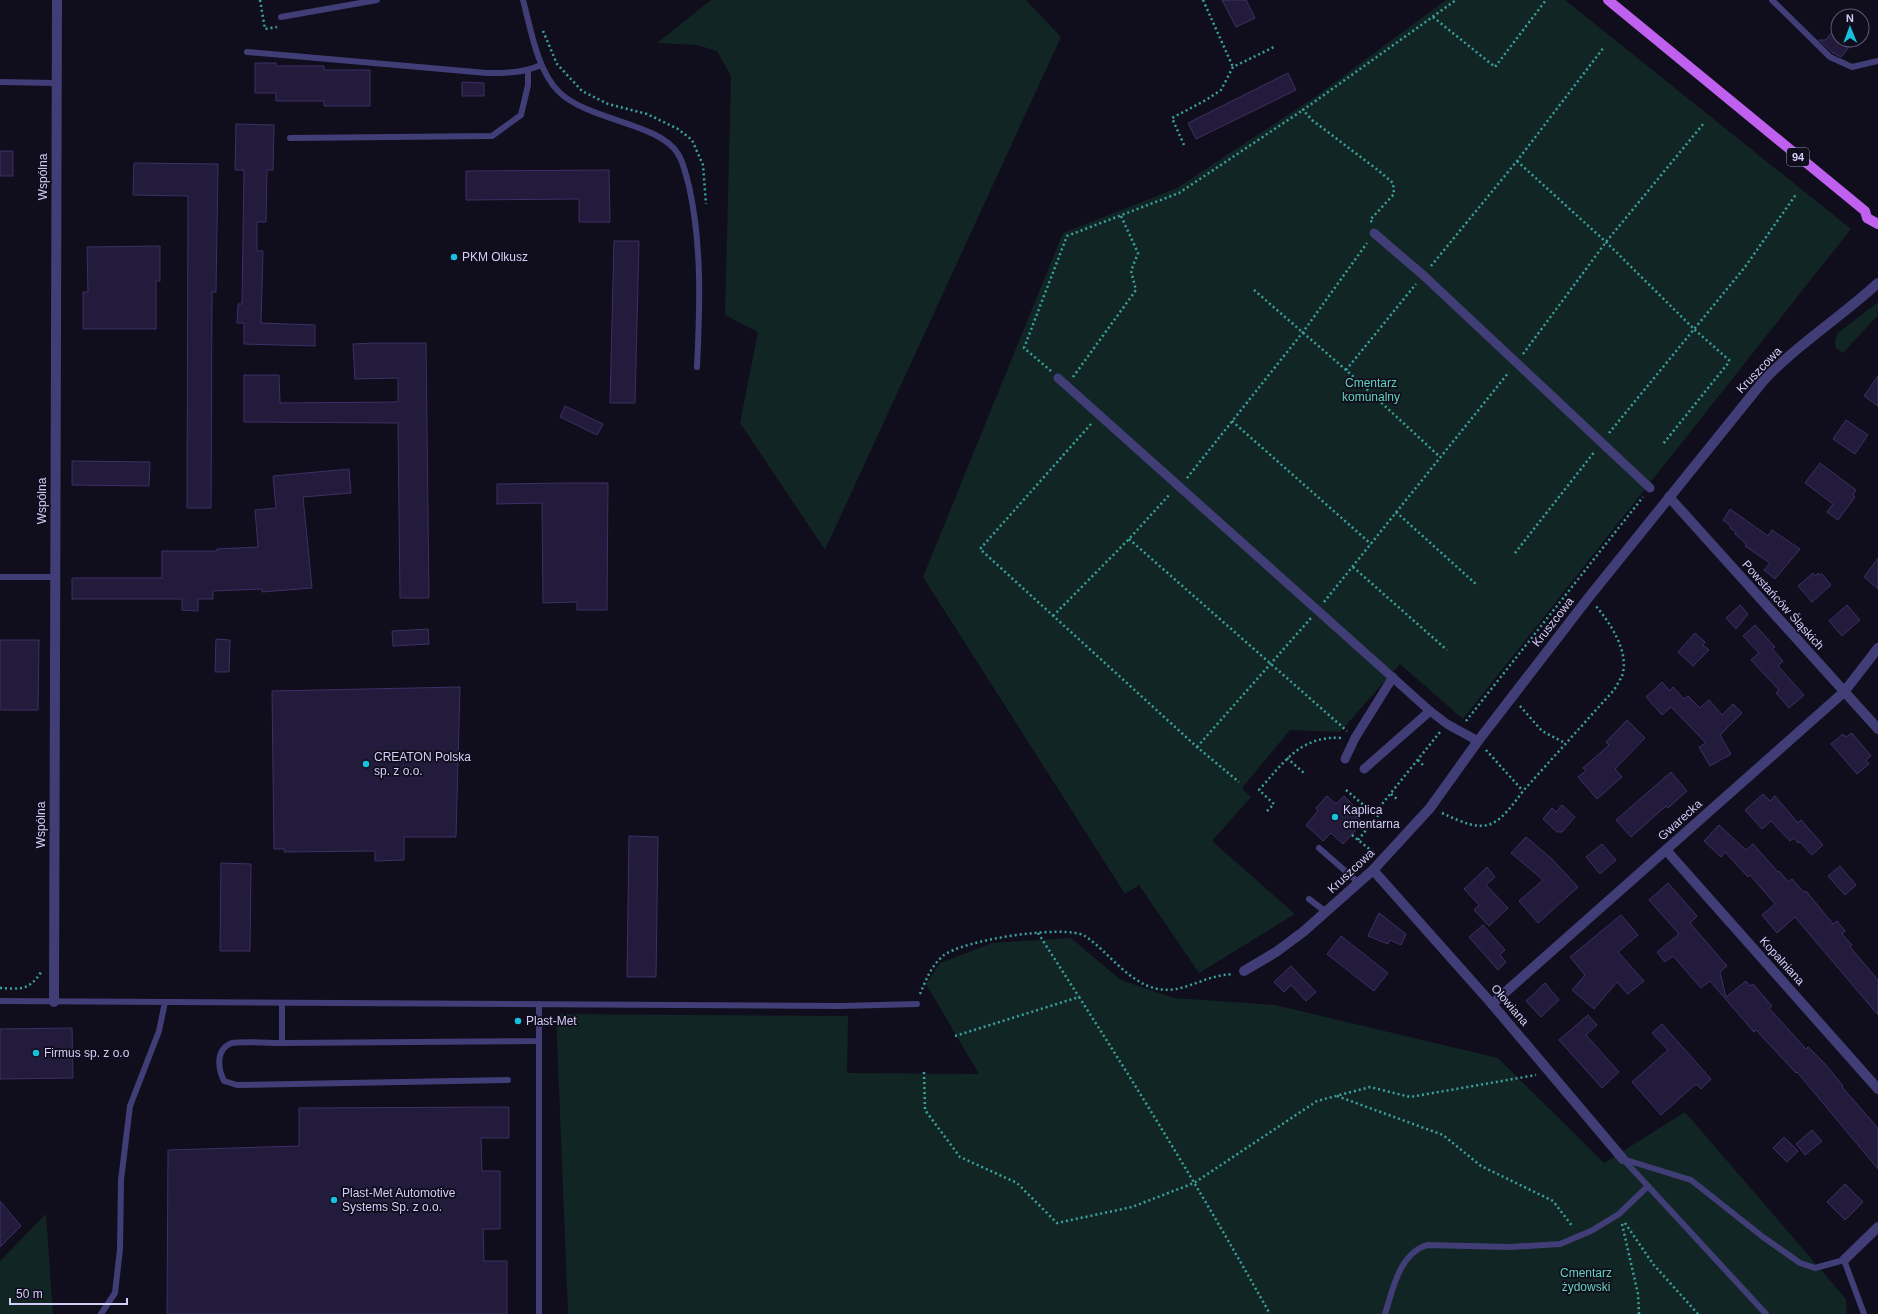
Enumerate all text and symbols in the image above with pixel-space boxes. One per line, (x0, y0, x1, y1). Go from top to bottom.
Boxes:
north arrow (1830, 8, 1870, 48)
text: N (1846, 12, 1854, 24)
road number: 94 (1787, 148, 1809, 166)
street label: Wspólna (36, 153, 50, 200)
place label: PKM Olkusz (462, 250, 528, 264)
marker: PKM Olkusz (449, 252, 459, 262)
street label: Kruszcowa (1734, 344, 1785, 396)
park label: Cmentarz komunalny (1342, 376, 1400, 404)
street label: Wspólna (35, 477, 49, 524)
street label: Powstańców Śląskich (1739, 557, 1828, 653)
street label: Kruszcowa (1529, 594, 1577, 649)
place label: CREATON Polska sp. z o.o. (374, 750, 471, 778)
marker: CREATON Polska sp. z o.o. (361, 759, 371, 769)
street label: Gwarecka (1655, 797, 1705, 843)
street label: Wspólna (34, 801, 48, 848)
place label: Kaplica cmentarna (1343, 803, 1400, 831)
marker: Kaplica cmentarna (1330, 812, 1340, 822)
street label: Kruszcowa (1325, 846, 1377, 896)
street label: Kopalniana (1757, 934, 1808, 988)
street label: Ołowiana (1488, 982, 1532, 1029)
place label: Plast-Met (526, 1014, 577, 1028)
marker: Plast-Met (513, 1016, 523, 1026)
place label: Firmus sp. z o.o (44, 1046, 130, 1060)
marker: Firmus sp. z o.o (31, 1048, 41, 1058)
place label: Plast-Met Automotive Systems Sp. z o.o. (342, 1186, 456, 1214)
marker: Plast-Met Automotive Systems Sp. z o.o. (329, 1195, 339, 1205)
park label: Cmentarz żydowski (1560, 1266, 1612, 1294)
scale bar (10, 1280, 127, 1306)
text: 50 m (16, 1287, 43, 1301)

